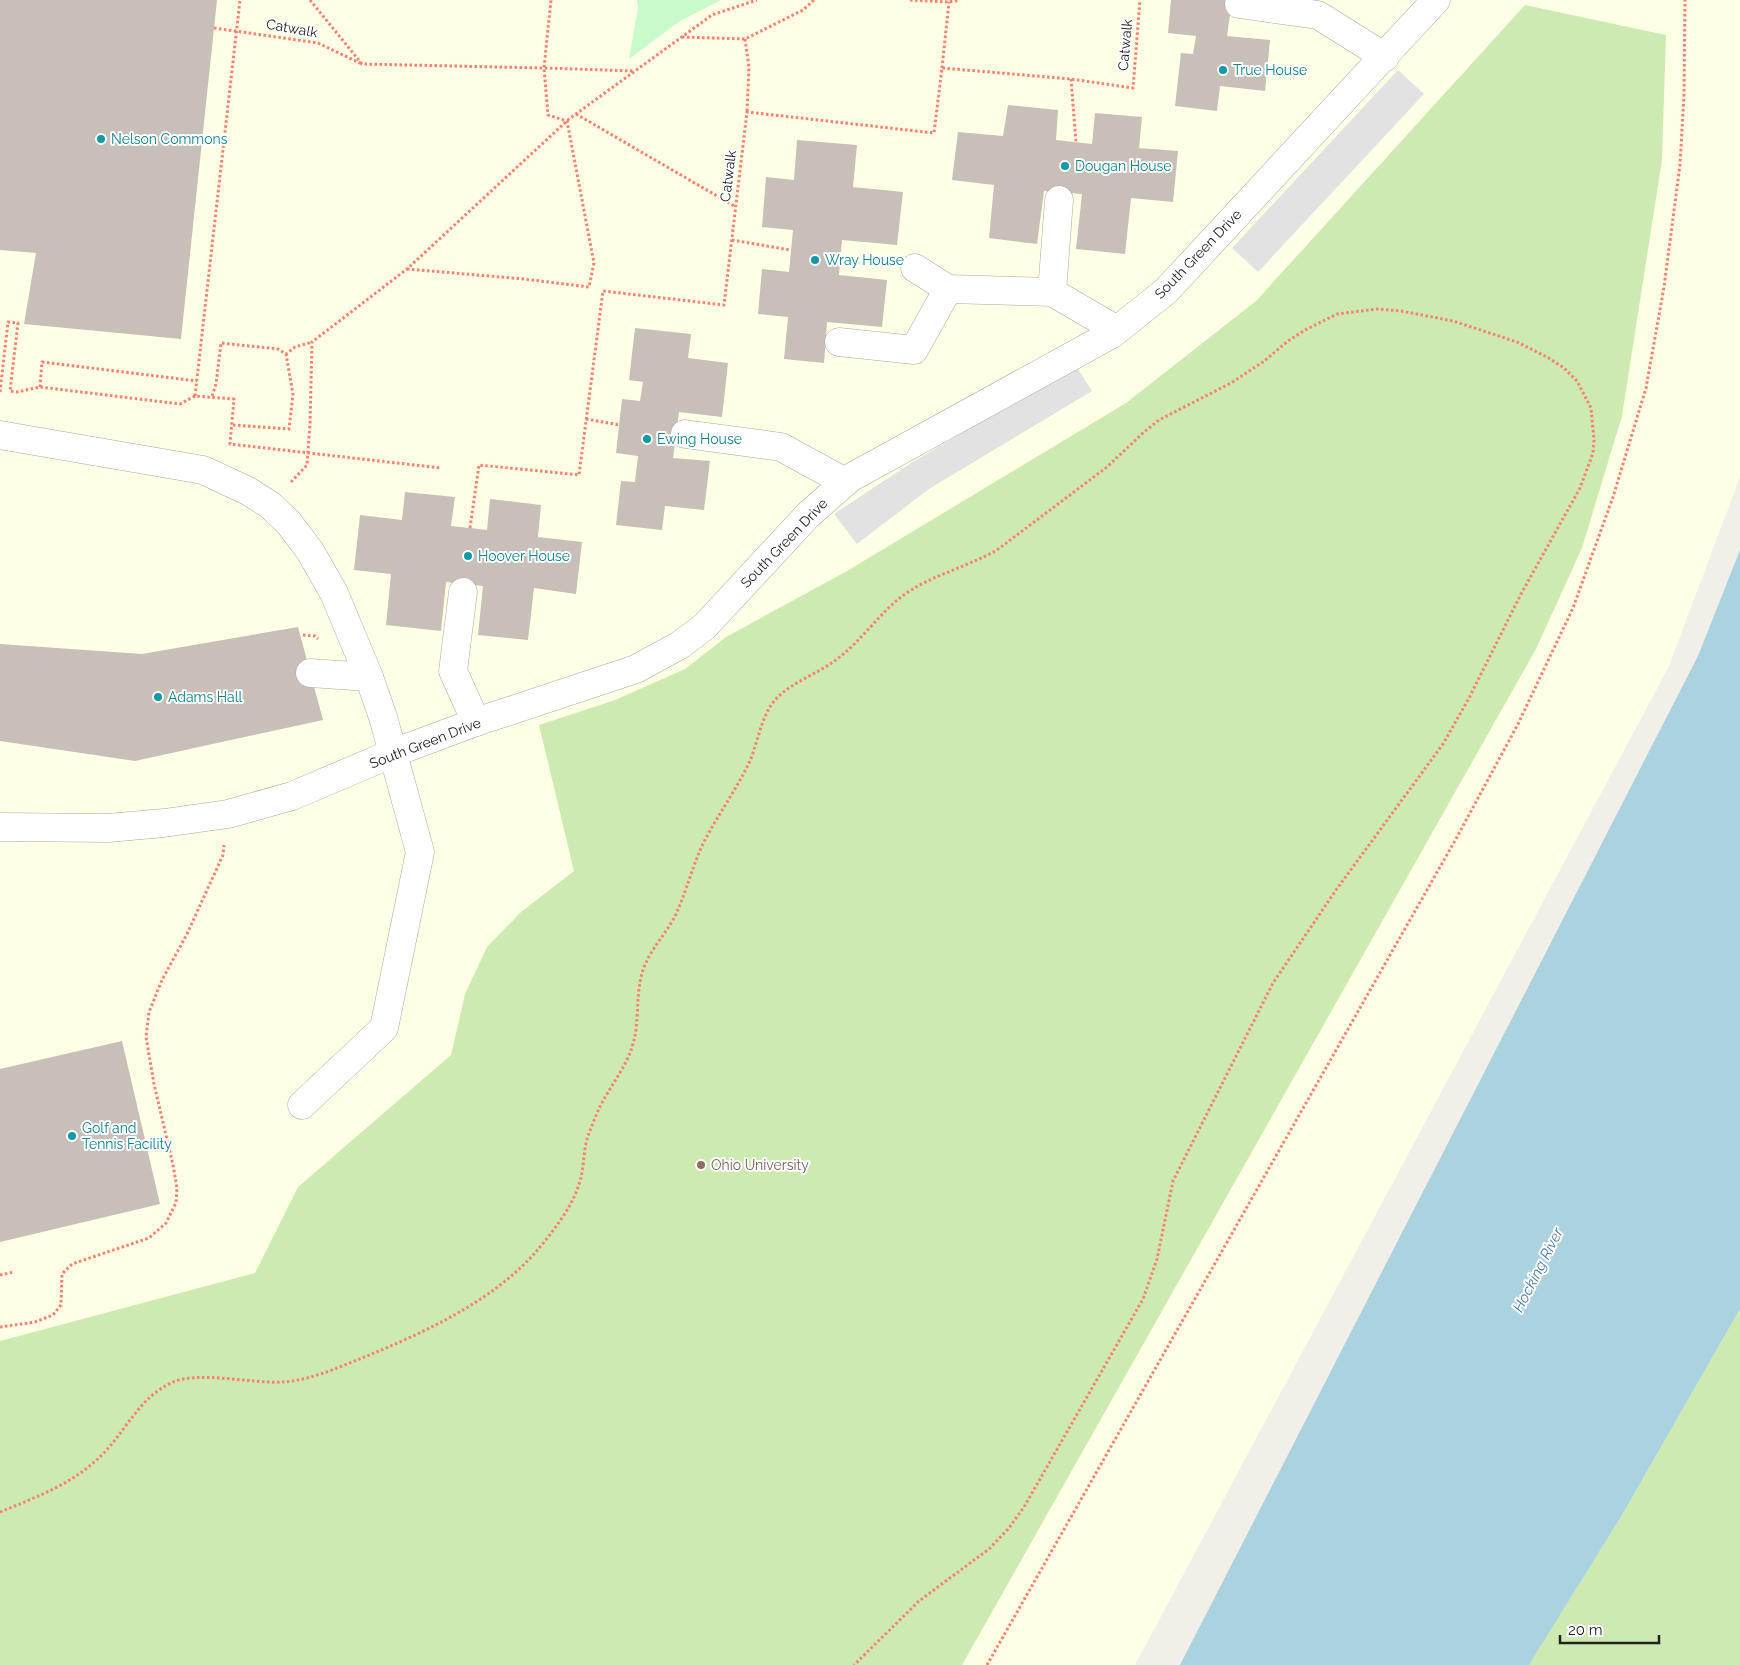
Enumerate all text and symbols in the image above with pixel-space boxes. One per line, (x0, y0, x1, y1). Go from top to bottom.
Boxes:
street label: Catwalk (265, 16, 320, 40)
street label: Catwalk (1115, 18, 1135, 72)
place label: True House (1233, 62, 1307, 78)
marker: True House (1217, 64, 1229, 76)
place label: Nelson Commons (111, 131, 228, 147)
marker: Nelson Commons (95, 133, 107, 145)
street label: Catwalk (717, 149, 739, 203)
place label: Dougan House (1075, 158, 1172, 174)
marker: Dougan House (1059, 160, 1071, 172)
street label: South Green Drive (1151, 206, 1245, 302)
place label: Wray House (825, 252, 904, 268)
marker: Wray House (809, 254, 821, 266)
place label: Ewing House (657, 431, 742, 447)
marker: Ewing House (641, 433, 653, 445)
street label: South Green Drive (737, 495, 831, 591)
place label: Hoover House (478, 548, 570, 564)
marker: Hoover House (462, 550, 474, 562)
place label: Adams Hall (168, 689, 242, 705)
marker: Adams Hall (152, 691, 164, 703)
street label: South Green Drive (367, 714, 483, 772)
place label: Golf and Tennis Facility (82, 1120, 172, 1152)
marker: Golf and Tennis Facility (66, 1130, 78, 1142)
place label: Ohio University (711, 1157, 809, 1173)
marker: Ohio University (695, 1159, 707, 1171)
water label: Hocking River (1509, 1224, 1567, 1315)
scale bar (1560, 1612, 1659, 1644)
text: 20 m (1568, 1621, 1603, 1639)

